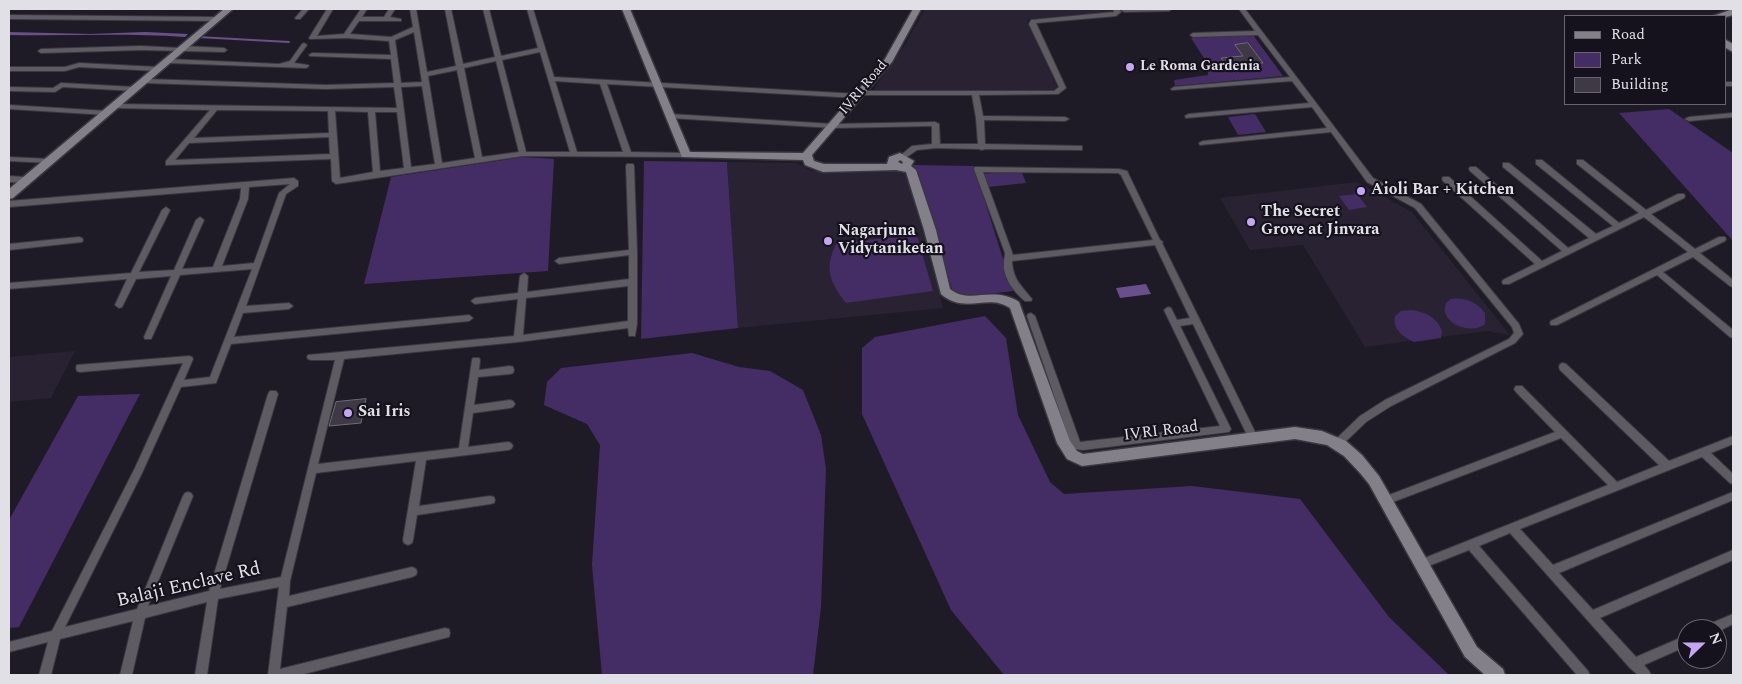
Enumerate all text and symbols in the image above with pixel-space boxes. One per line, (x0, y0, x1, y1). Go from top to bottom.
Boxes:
legend (1564, 15, 1727, 105)
text: Road (1611, 23, 1645, 46)
text: Park (1611, 48, 1642, 71)
street label: IVRI Road (836, 57, 892, 119)
place label: Le Roma Gardenia (1140, 59, 1260, 75)
marker: Le Roma Gardenia (1124, 61, 1136, 73)
text: Building (1611, 73, 1668, 96)
place label: Aioli Bar + Kitchen (1371, 181, 1515, 201)
marker: Aioli Bar + Kitchen (1355, 185, 1367, 197)
place label: The Secret Grove at Jinvara (1261, 203, 1380, 241)
marker: The Secret Grove at Jinvara (1245, 216, 1257, 228)
place label: Nagarjuna Vidytaniketan (838, 222, 944, 260)
marker: Nagarjuna Vidytaniketan (822, 235, 834, 247)
place label: Sai Iris (358, 403, 411, 423)
marker: Sai Iris (342, 407, 354, 419)
street label: IVRI Road (1123, 418, 1199, 446)
street label: Balaji Enclave Rd (115, 558, 263, 614)
north arrow (1677, 619, 1727, 669)
text: N (1704, 629, 1727, 648)

